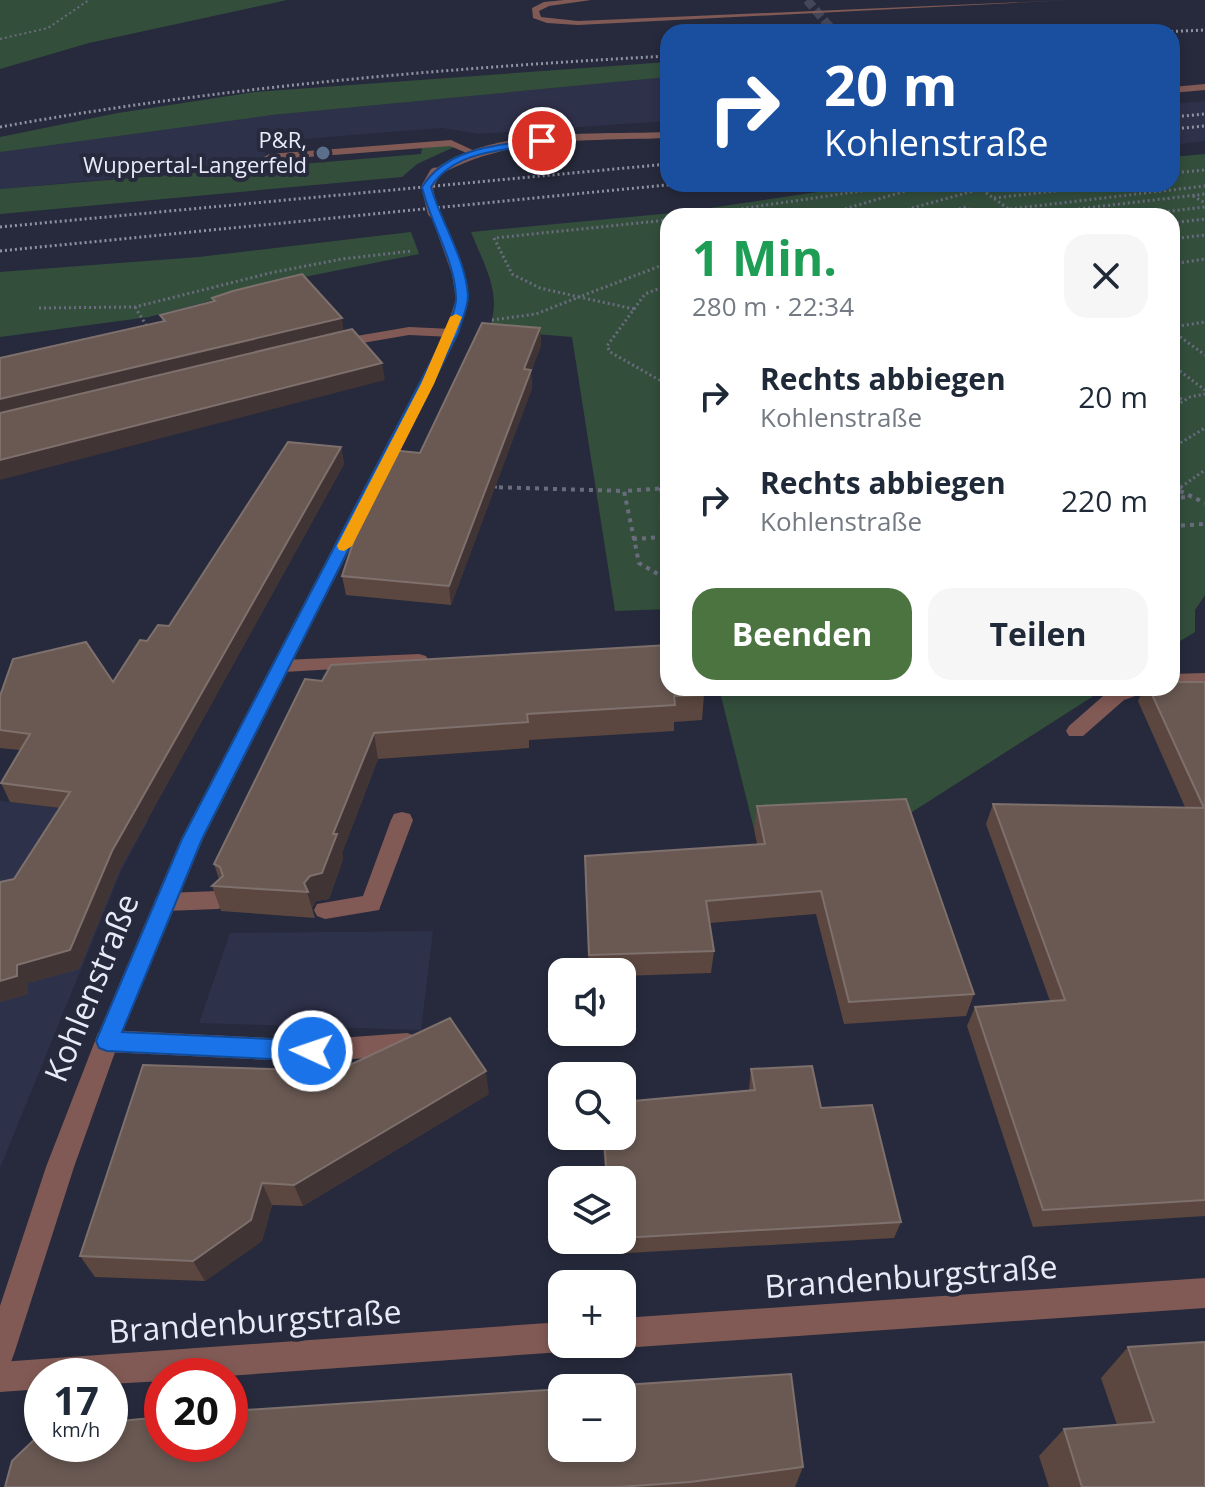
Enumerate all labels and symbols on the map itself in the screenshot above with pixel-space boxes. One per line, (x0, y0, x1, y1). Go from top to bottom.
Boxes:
pin (508, 107, 576, 175)
place label: P&R, Wuppertal-Langerfeld (83, 124, 307, 179)
marker: P&R, Wuppertal-Langerfeld (314, 144, 332, 162)
street label: Kohlenstraße (33, 887, 148, 1088)
position arrow (270, 1009, 354, 1093)
street label: Brandenburgstraße (763, 1244, 1059, 1307)
street label: Brandenburgstraße (107, 1289, 403, 1352)
speed limit sign: 20 (144, 1358, 248, 1462)

